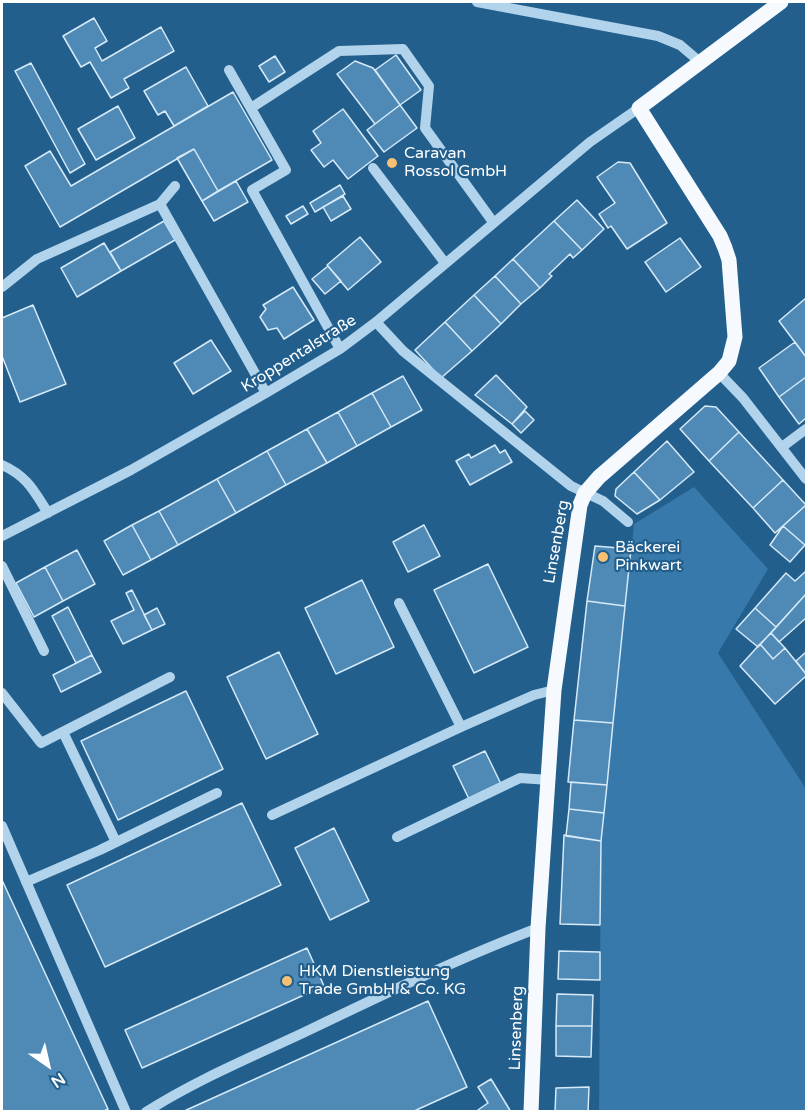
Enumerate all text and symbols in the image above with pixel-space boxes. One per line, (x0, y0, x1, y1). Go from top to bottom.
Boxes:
place label: Caravan Rossol GmbH (404, 144, 507, 182)
marker: Caravan Rossol GmbH (385, 156, 399, 170)
street label: Kroppentalstraße (238, 311, 360, 397)
street label: Linsenberg (540, 499, 574, 585)
place label: Bäckerei Pinkwart (615, 538, 682, 576)
marker: Bäckerei Pinkwart (596, 550, 610, 564)
place label: HKM Dienstleistung Trade GmbH & Co. KG (299, 962, 466, 1000)
marker: HKM Dienstleistung Trade GmbH & Co. KG (280, 974, 294, 988)
street label: Linsenberg (506, 985, 528, 1071)
north arrow (18, 1035, 78, 1095)
text: N (47, 1068, 69, 1092)

